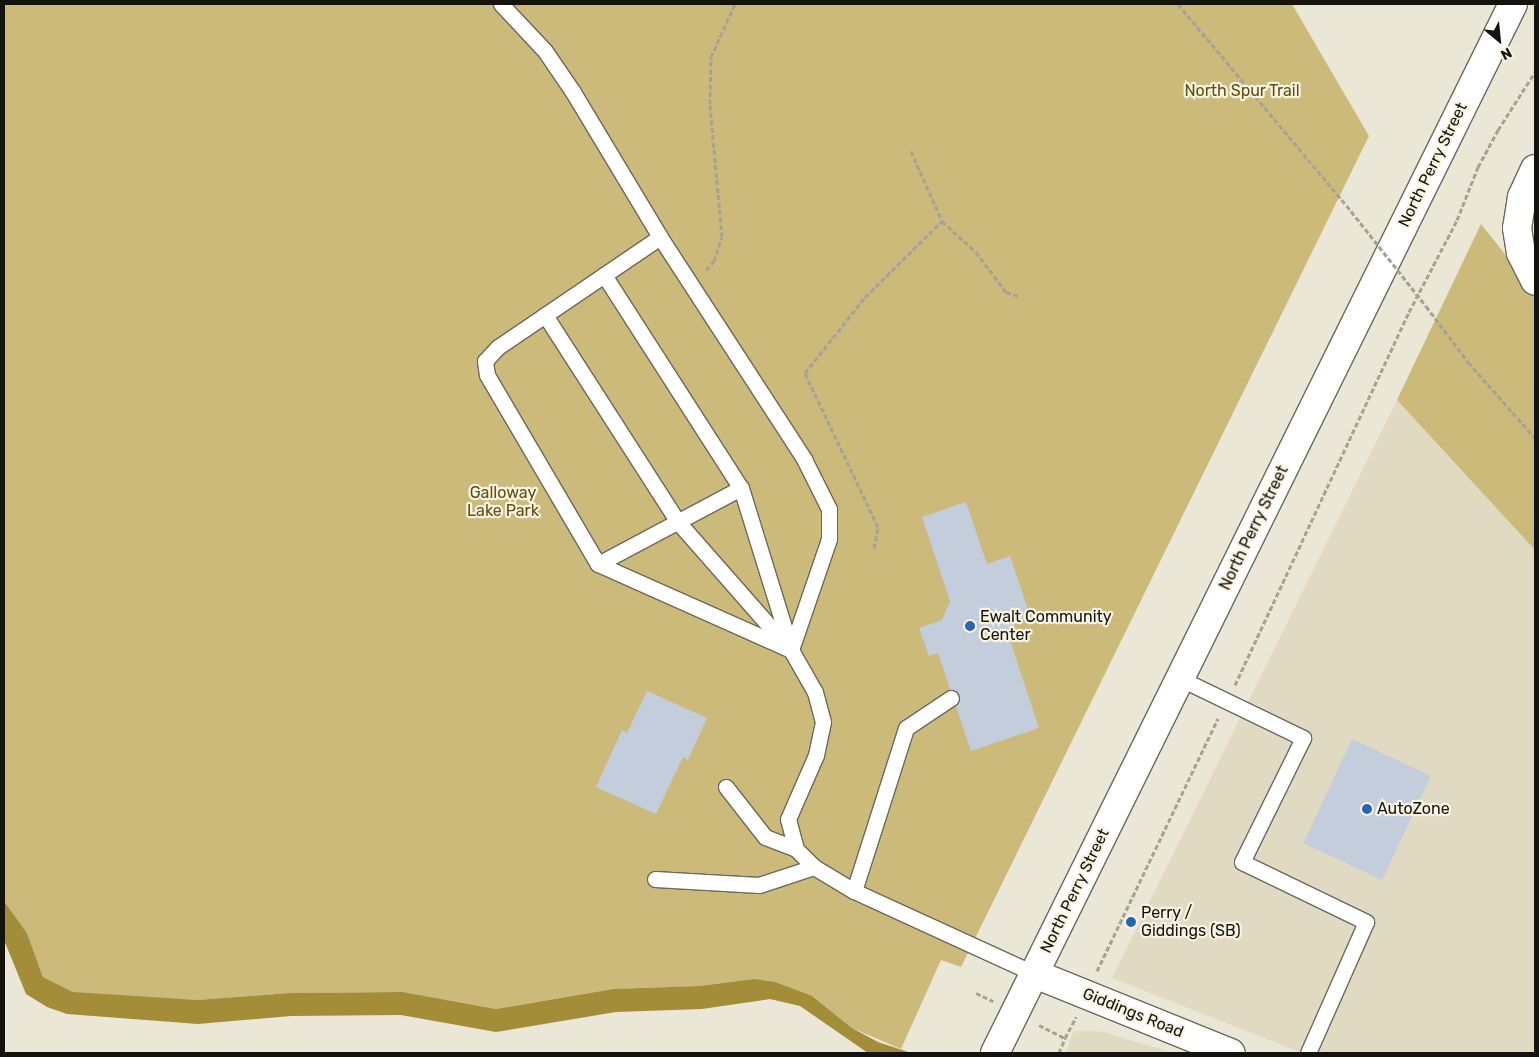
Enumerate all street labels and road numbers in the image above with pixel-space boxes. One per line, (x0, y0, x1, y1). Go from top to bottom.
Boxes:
street label: North Perry Street (1394, 99, 1472, 231)
street label: North Perry Street (1215, 462, 1293, 594)
street label: North Perry Street (1036, 825, 1114, 957)
street label: Giddings Road (1080, 984, 1186, 1042)

